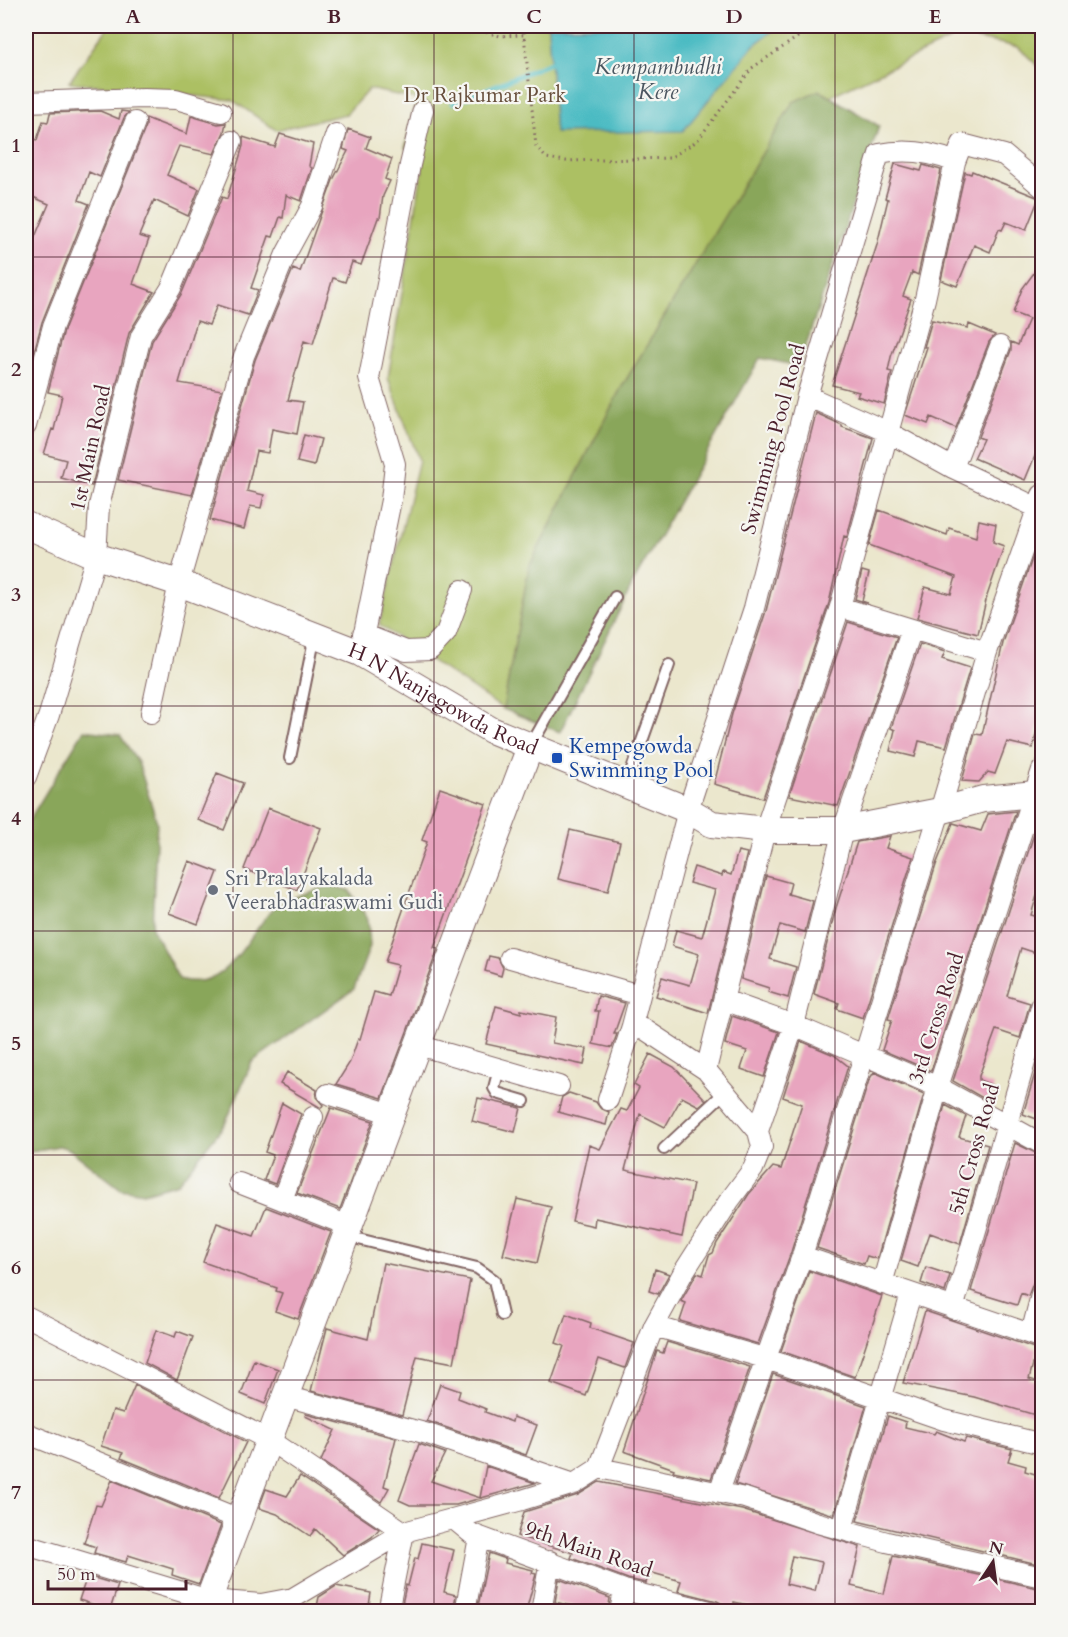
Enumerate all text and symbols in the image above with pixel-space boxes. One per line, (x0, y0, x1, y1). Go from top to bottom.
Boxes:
text: A (125, 3, 141, 30)
text: B (327, 3, 341, 30)
text: C (526, 3, 542, 30)
text: D (725, 3, 743, 30)
text: E (929, 3, 941, 30)
water label: Kempambudhi Kere (595, 52, 722, 107)
park label: Dr Rajkumar Park (403, 81, 567, 110)
text: 1 (11, 132, 21, 159)
street label: Swimming Pool Road (734, 341, 813, 538)
text: 2 (11, 356, 21, 383)
street label: 1st Main Road (63, 382, 118, 514)
text: 3 (11, 581, 21, 608)
street label: H N Nanjegowda Road (344, 636, 542, 763)
place label: Kempegowda Swimming Pool (569, 732, 714, 785)
marker: Kempegowda Swimming Pool (550, 751, 564, 765)
text: 4 (11, 805, 21, 832)
place label: Sri Pralayakalada Veerabhadraswami Gudi (225, 864, 444, 917)
marker: Sri Pralayakalada Veerabhadraswami Gudi (206, 883, 220, 897)
street label: 3rd Cross Road (902, 949, 971, 1087)
text: 5 (11, 1030, 21, 1057)
street label: 5th Cross Road (942, 1080, 1007, 1218)
text: 6 (11, 1254, 21, 1281)
text: 7 (11, 1479, 21, 1506)
street label: 9th Main Road (521, 1514, 656, 1585)
north arrow (963, 1532, 1023, 1592)
text: N (987, 1536, 1005, 1561)
scale bar (48, 1553, 186, 1591)
text: 50 m (57, 1562, 96, 1587)

